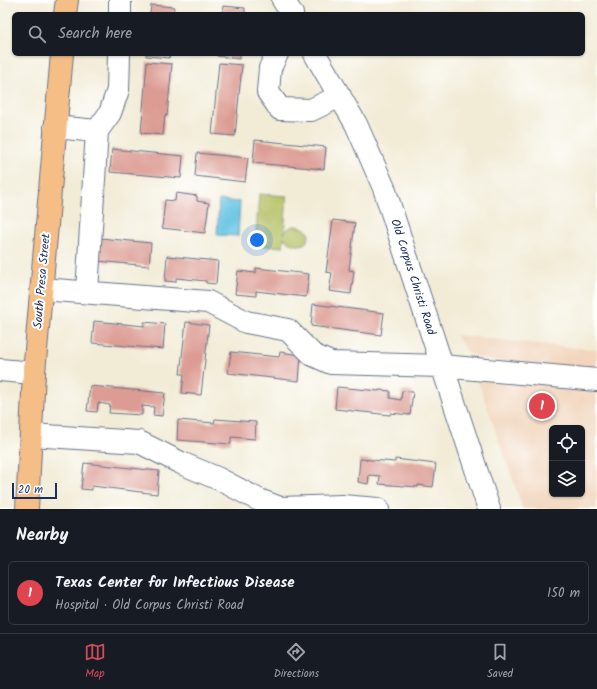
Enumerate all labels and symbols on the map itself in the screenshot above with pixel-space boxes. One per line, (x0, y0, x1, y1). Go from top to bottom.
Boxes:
street label: Old Corpus Christi Road (385, 216, 441, 338)
your location (247, 230, 267, 250)
street label: South Presa Street (28, 232, 56, 329)
pin: 1 (529, 391, 555, 421)
scale bar (12, 481, 57, 500)

